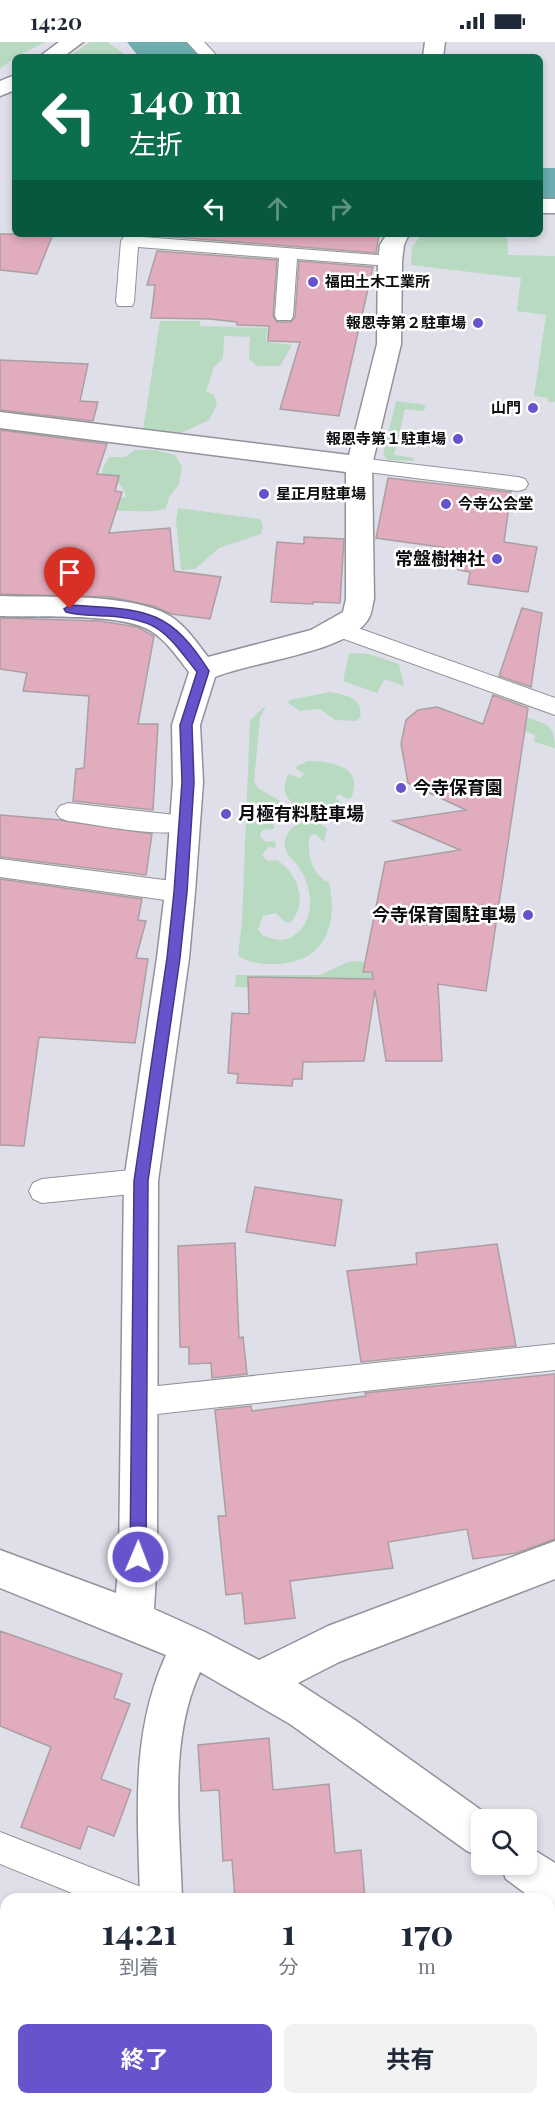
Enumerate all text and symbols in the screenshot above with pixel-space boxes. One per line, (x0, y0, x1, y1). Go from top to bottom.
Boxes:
text: 14:20 (30, 6, 82, 36)
text: 140 m (129, 69, 242, 125)
icon: left (30, 78, 108, 156)
text: 左折 (129, 125, 183, 161)
icon: left (198, 192, 231, 225)
icon: ahead (261, 192, 294, 225)
icon: right (324, 192, 357, 225)
place label: 福田土木工業所 (324, 271, 430, 291)
marker: 福田土木工業所 (306, 275, 320, 289)
place label: 報恩寺第２駐車場 (346, 312, 466, 332)
marker: 報恩寺第２駐車場 (471, 316, 485, 330)
place label: 山門 (491, 397, 521, 417)
marker: 山門 (526, 401, 540, 415)
place label: 報恩寺第１駐車場 (326, 428, 446, 448)
marker: 報恩寺第１駐車場 (451, 432, 465, 446)
place label: 星正月駐車場 (276, 483, 366, 503)
marker: 星正月駐車場 (257, 487, 271, 501)
place label: 今寺公会堂 (458, 493, 533, 513)
marker: 今寺公会堂 (439, 497, 453, 511)
place label: 常盤樹神社 (395, 546, 485, 570)
pin (44, 547, 95, 609)
marker: 常盤樹神社 (490, 552, 504, 566)
icon: arrive (53, 556, 86, 589)
place label: 今寺保育園 (413, 775, 503, 799)
marker: 今寺保育園 (394, 781, 408, 795)
place label: 月極有料駐車場 (238, 801, 364, 825)
marker: 月極有料駐車場 (219, 807, 233, 821)
place label: 今寺保育園駐車場 (372, 902, 516, 926)
marker: 今寺保育園駐車場 (521, 908, 535, 922)
position arrow (106, 1525, 170, 1589)
map controls (471, 1809, 537, 1875)
button: search (471, 1809, 537, 1875)
text: 14:21 (101, 1906, 177, 1954)
text: 1 (282, 1906, 296, 1954)
text: 170 (400, 1907, 454, 1955)
text: 到着 (119, 1952, 159, 1979)
text: 分 (279, 1952, 299, 1979)
text: m (418, 1952, 436, 1979)
button: 終了 (18, 2024, 272, 2093)
button: 共有 (284, 2024, 537, 2093)

